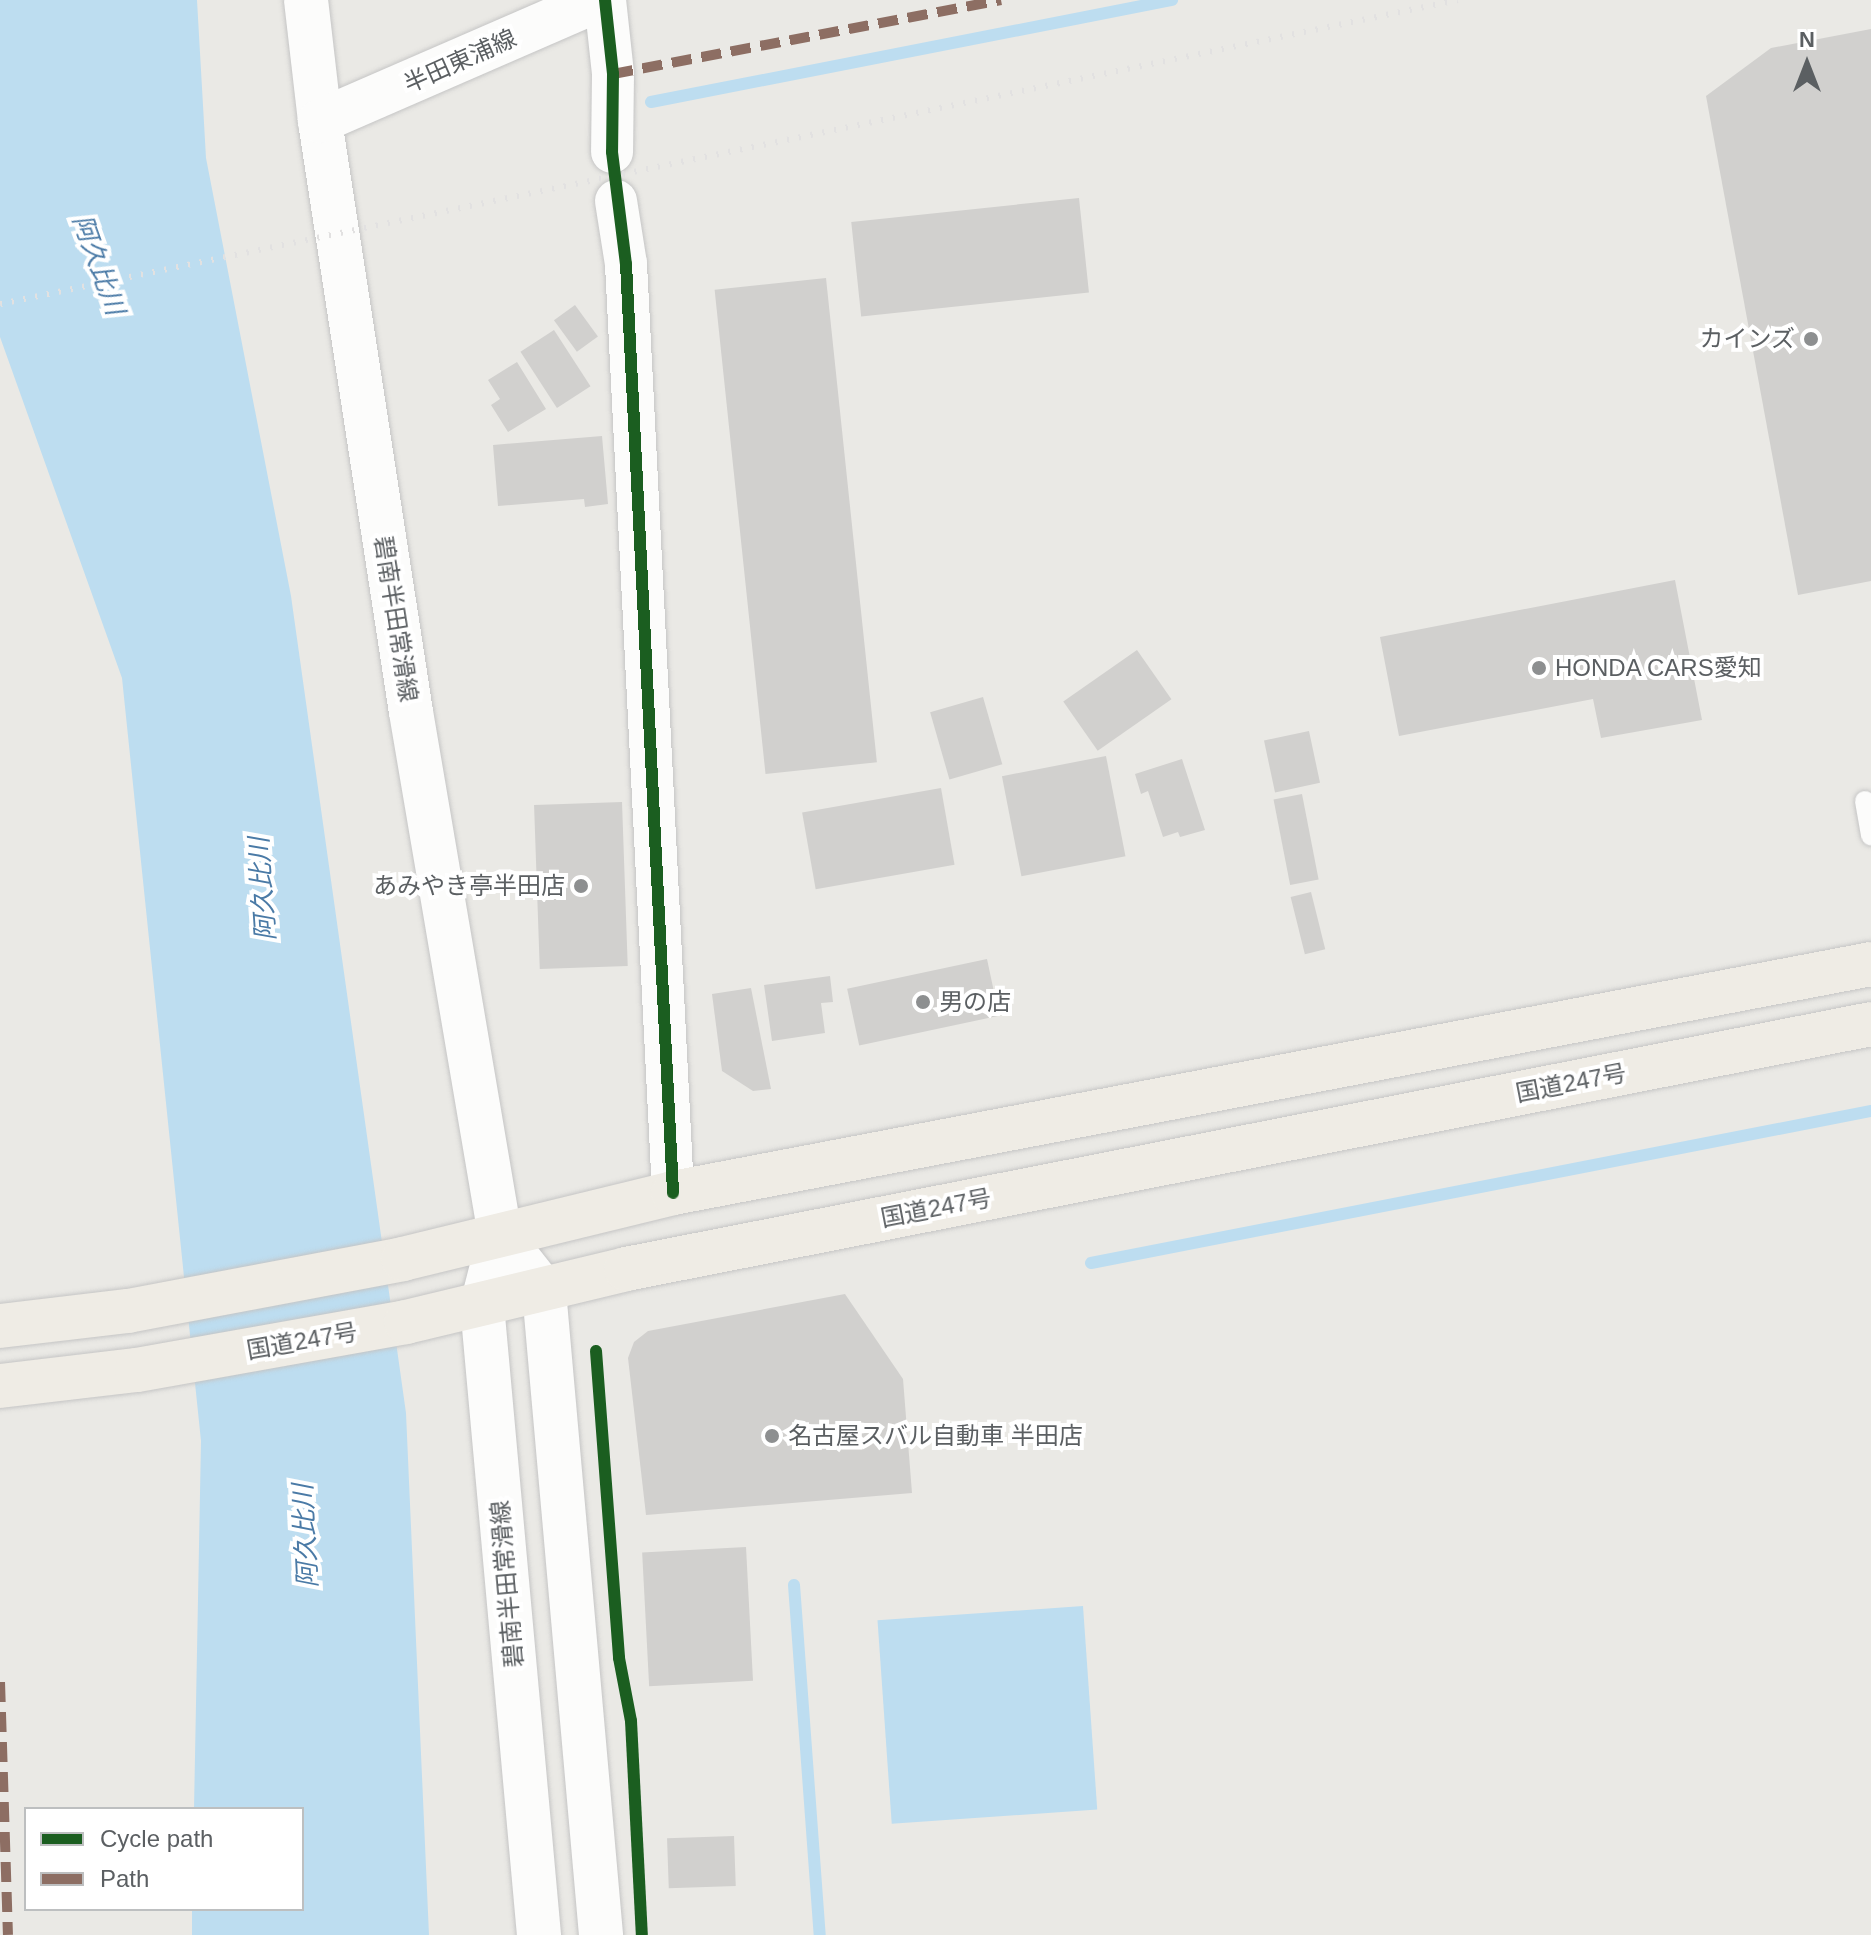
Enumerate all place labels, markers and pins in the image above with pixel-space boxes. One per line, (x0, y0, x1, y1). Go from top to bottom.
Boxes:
place label: カインズ (1699, 325, 1795, 353)
marker: カインズ (1802, 330, 1820, 348)
place label: HONDA CARS愛知 (1555, 654, 1763, 682)
marker: HONDA CARS愛知 (1530, 659, 1548, 677)
place label: あみやき亭半田店 (373, 872, 565, 900)
marker: あみやき亭半田店 (572, 877, 590, 895)
place label: 男の店 (939, 988, 1011, 1016)
marker: 男の店 (914, 993, 932, 1011)
place label: 名古屋スバル自動車 半田店 (788, 1422, 1083, 1450)
marker: 名古屋スバル自動車 半田店 (763, 1427, 781, 1445)

